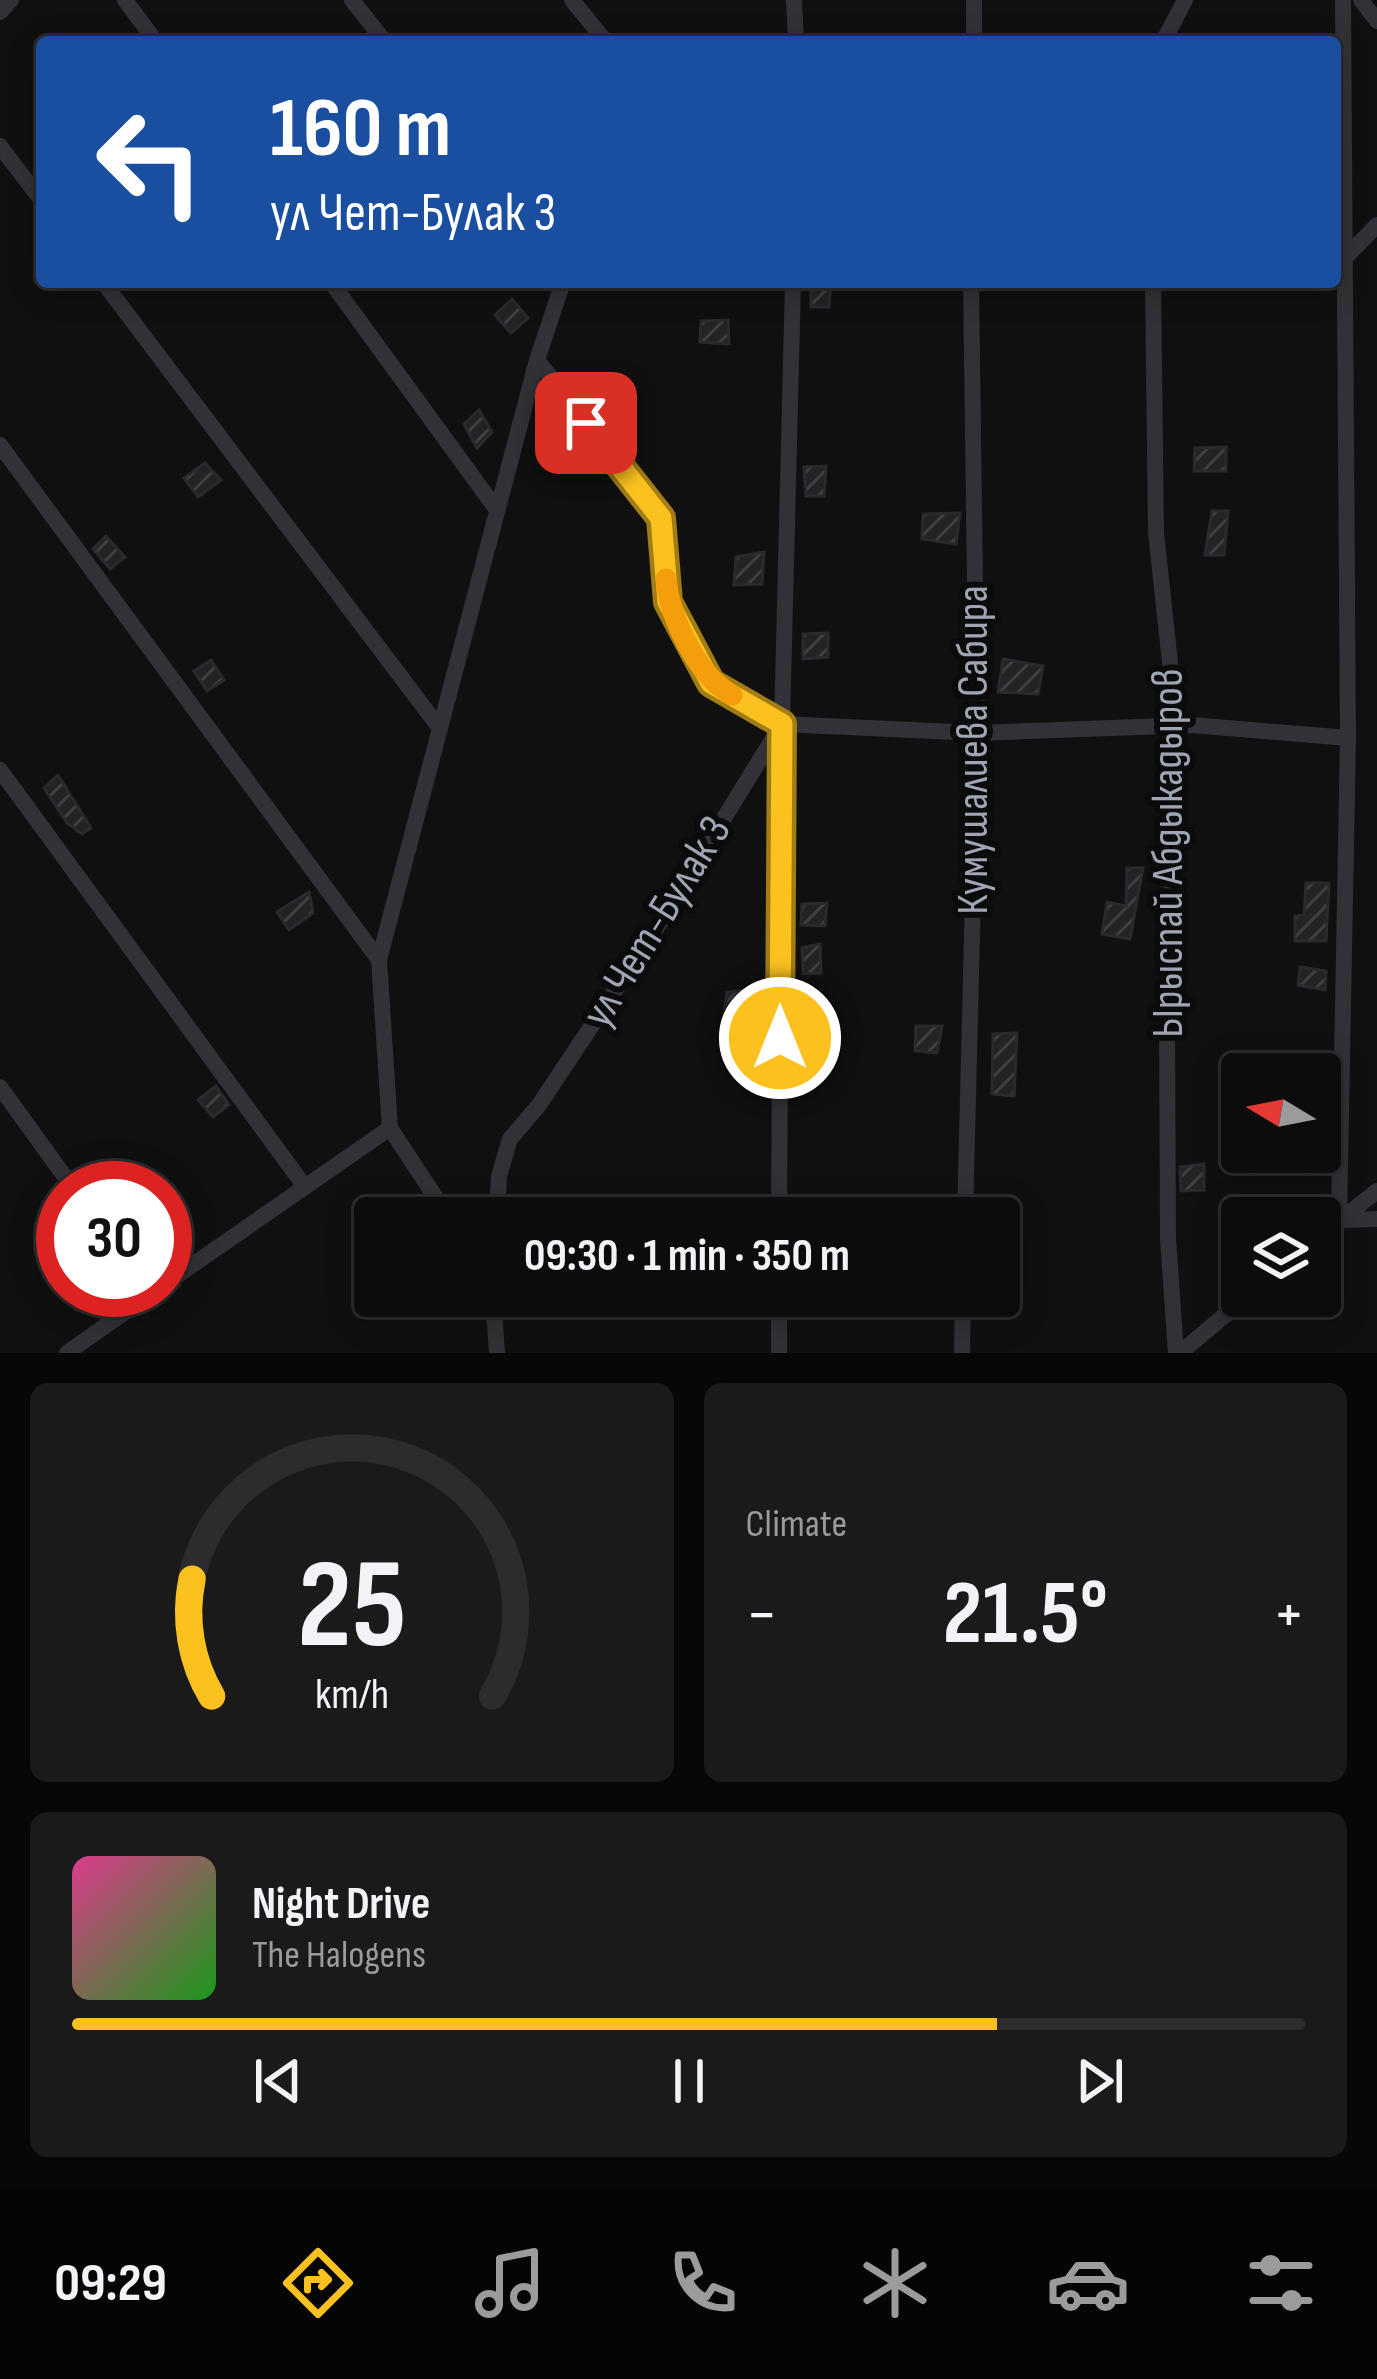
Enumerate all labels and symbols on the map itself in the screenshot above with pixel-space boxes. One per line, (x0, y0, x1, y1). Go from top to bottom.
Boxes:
pin (535, 372, 637, 474)
street label: Кумушалиева Сабира (946, 585, 1001, 915)
street label: Ырыспай Абдыкадыров (1141, 668, 1196, 1038)
street label: ул Чет-Булак 3 (570, 806, 744, 1038)
position arrow (717, 975, 843, 1101)
north arrow (1221, 1053, 1341, 1173)
speed limit sign: 30 (36, 1161, 192, 1317)

